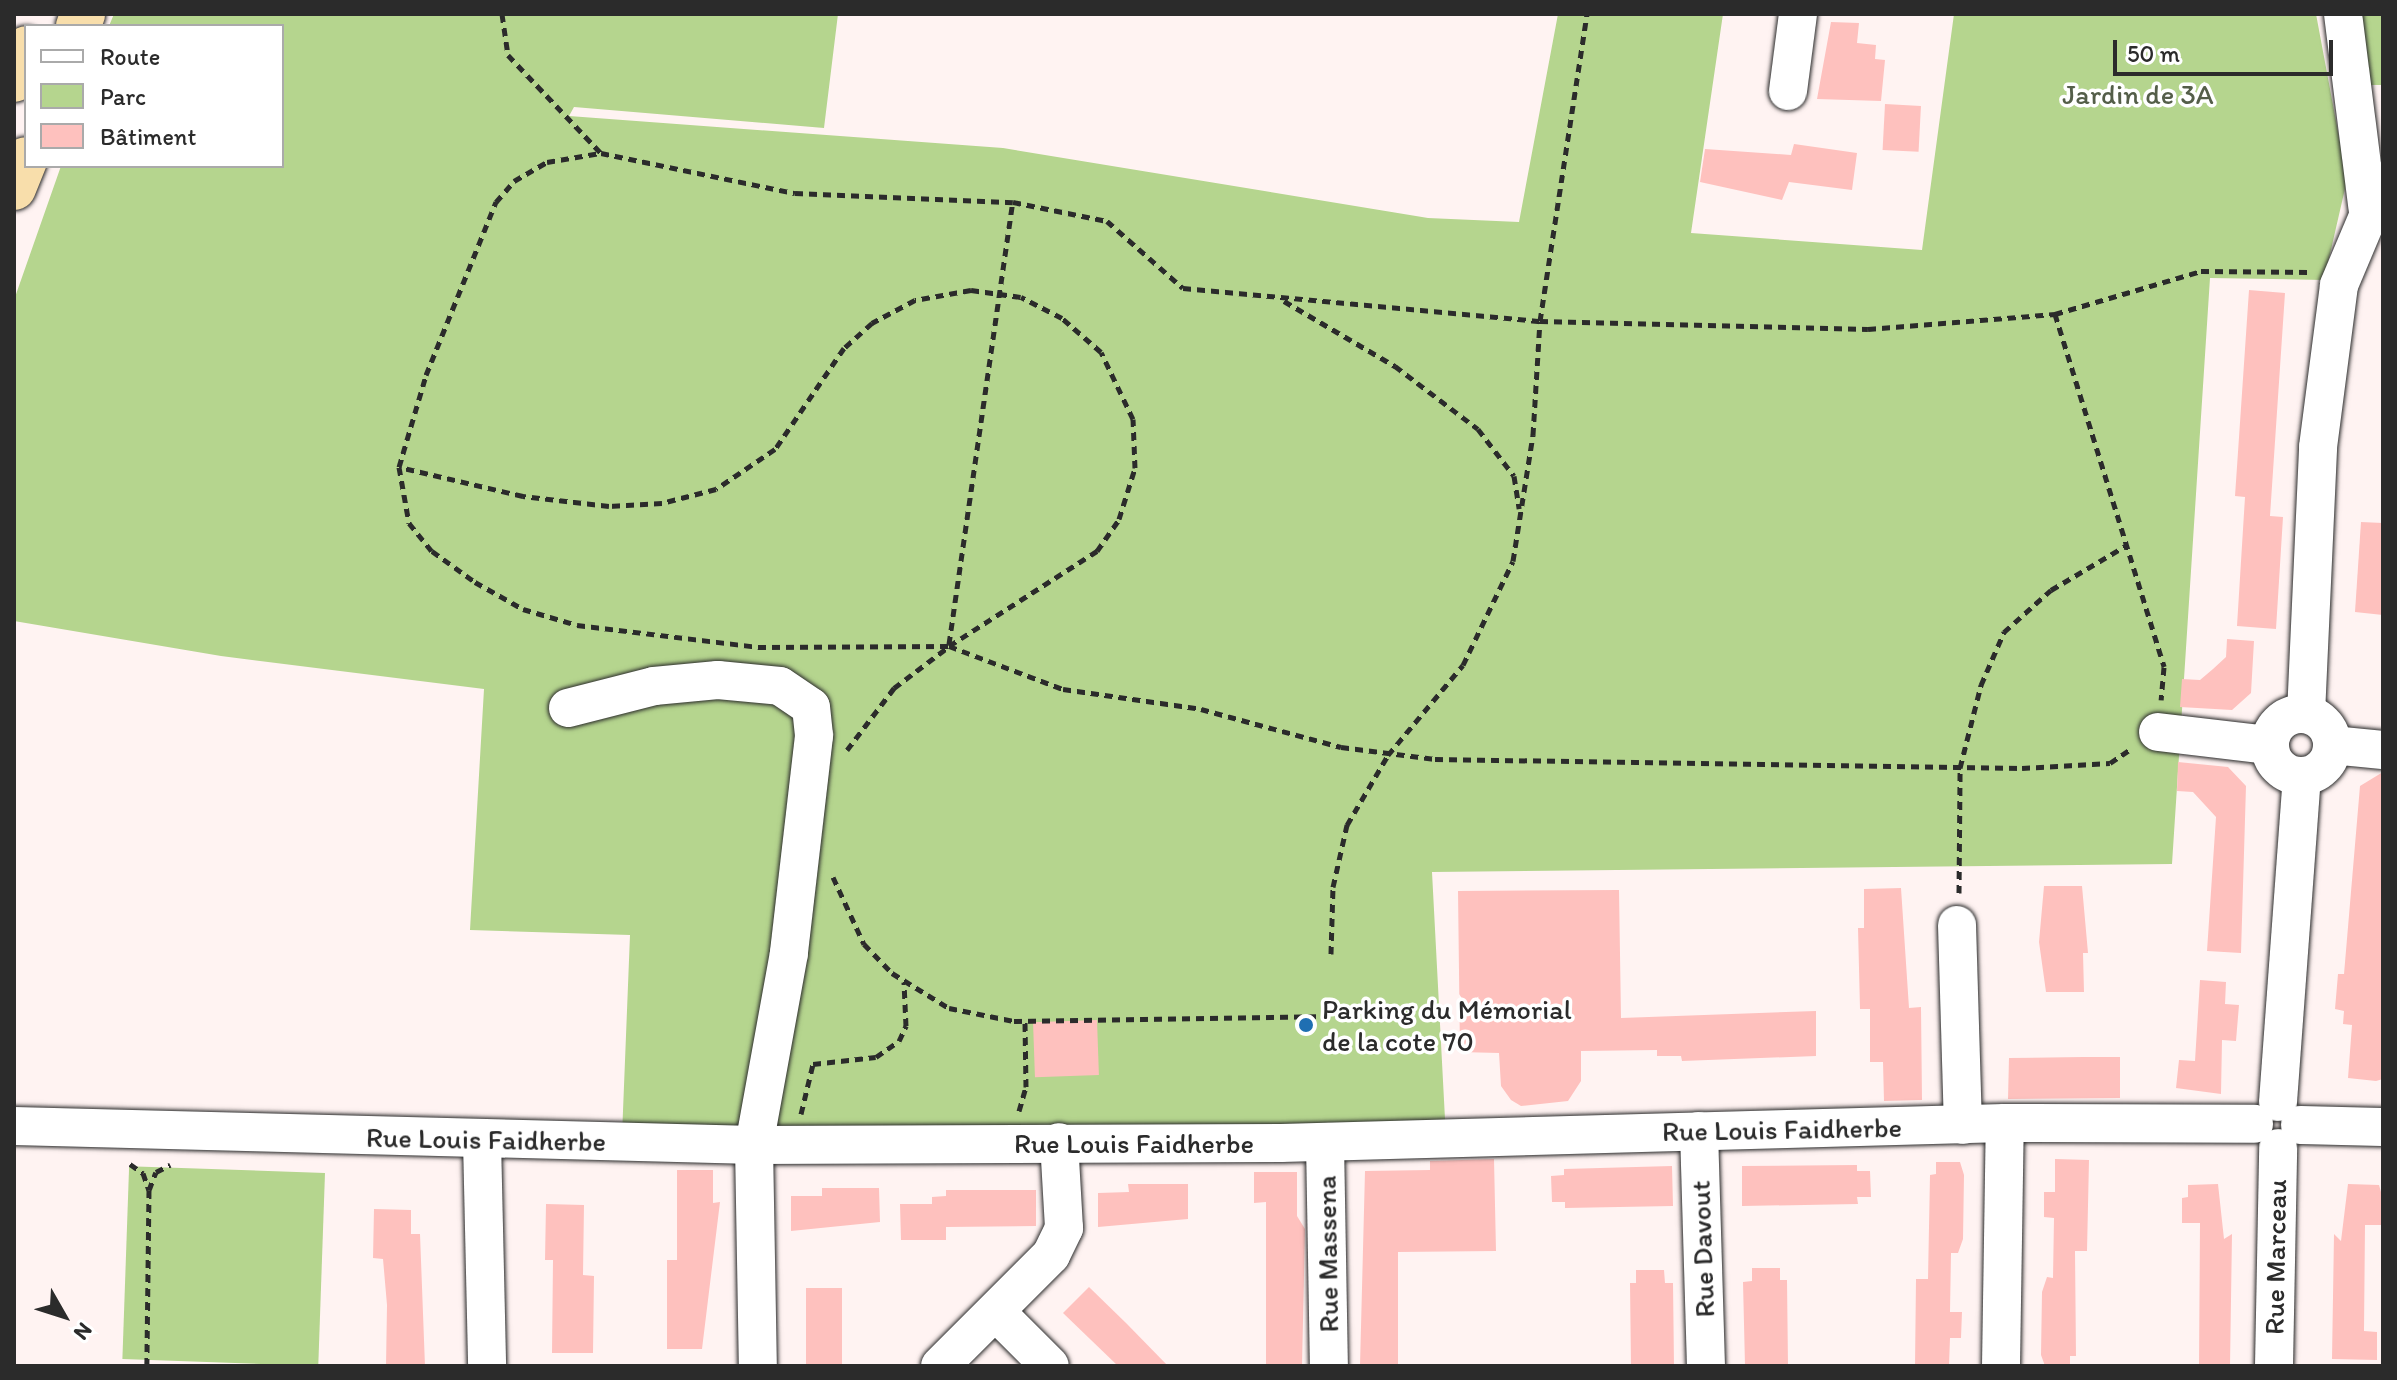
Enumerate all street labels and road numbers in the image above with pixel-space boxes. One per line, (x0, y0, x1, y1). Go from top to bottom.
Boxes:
street label: Rue Louis Faidherbe (1662, 1110, 1902, 1148)
street label: Rue Louis Faidherbe (366, 1120, 606, 1158)
street label: Rue Louis Faidherbe (1014, 1126, 1254, 1160)
street label: Rue Massena (1309, 1175, 1345, 1333)
street label: Rue Davout (1683, 1179, 1721, 1319)
street label: Rue Marceau (2257, 1179, 2293, 1335)

